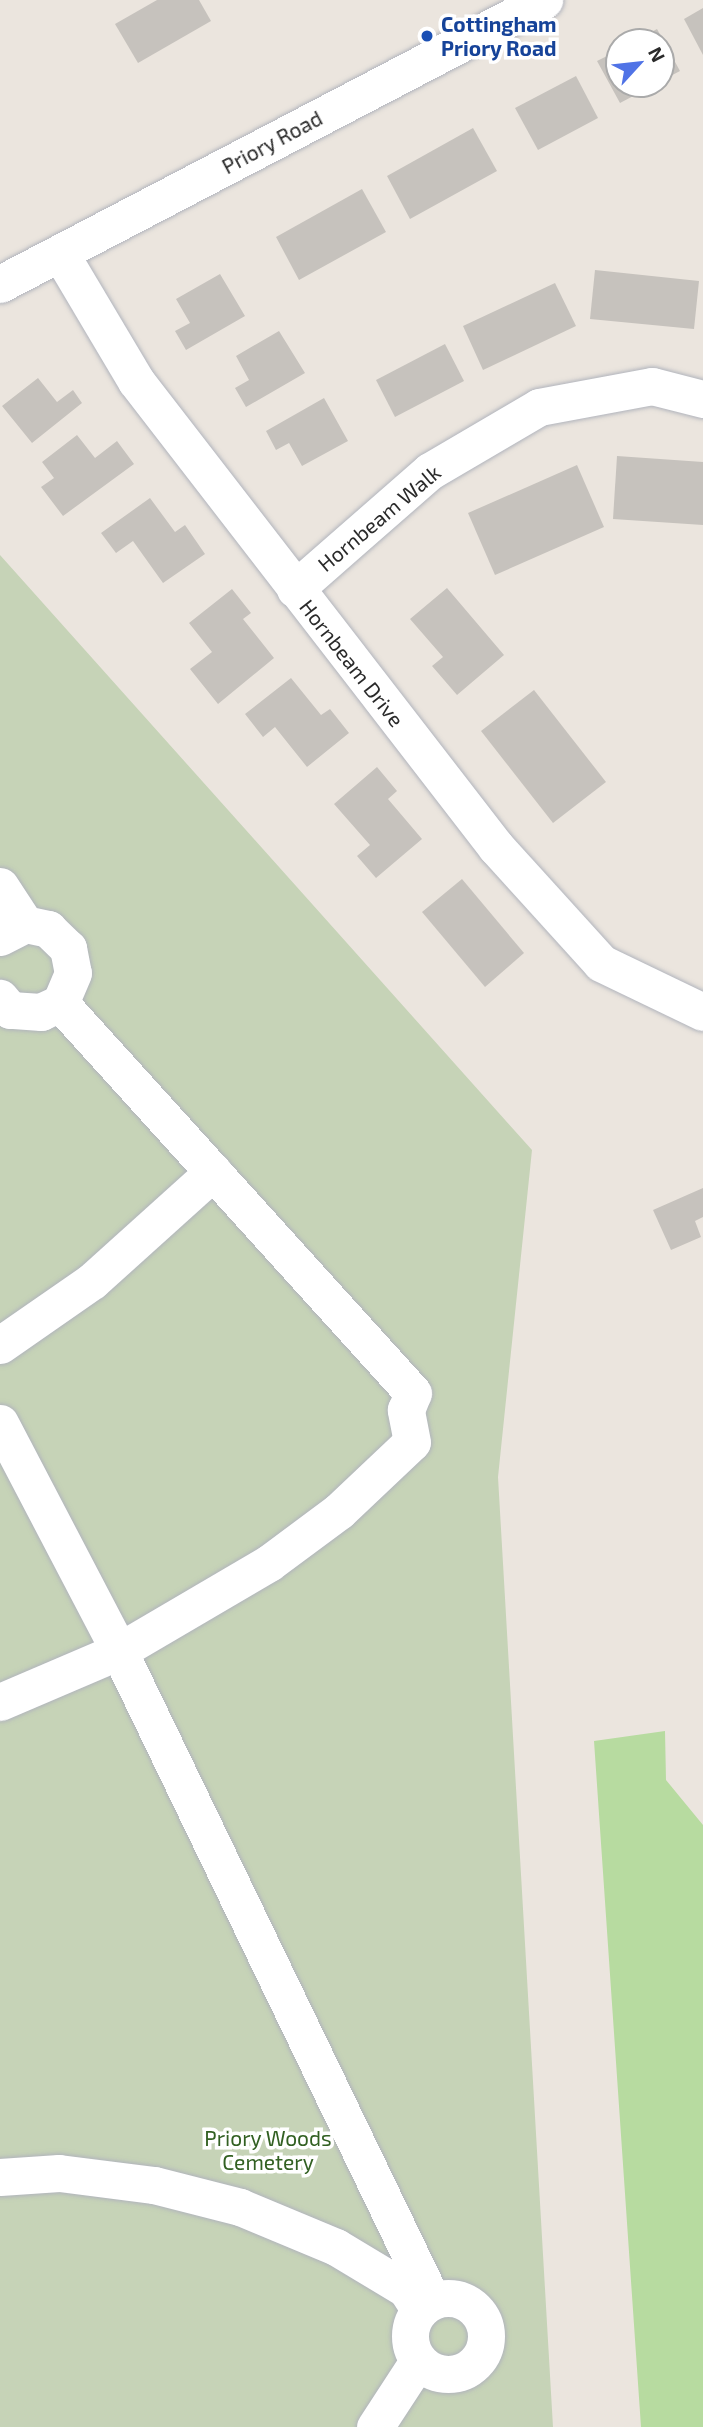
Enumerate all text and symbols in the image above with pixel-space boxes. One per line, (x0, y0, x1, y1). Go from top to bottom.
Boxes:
place label: Cottingham Priory Road (441, 11, 557, 61)
marker: Cottingham Priory Road (419, 28, 435, 44)
north arrow (605, 28, 675, 98)
text: N (644, 43, 671, 65)
street label: Priory Road (217, 105, 327, 179)
street label: Hornbeam Walk (312, 459, 446, 577)
street label: Hornbeam Drive (295, 594, 409, 732)
park label: Priory Woods Cemetery (204, 2125, 332, 2175)

